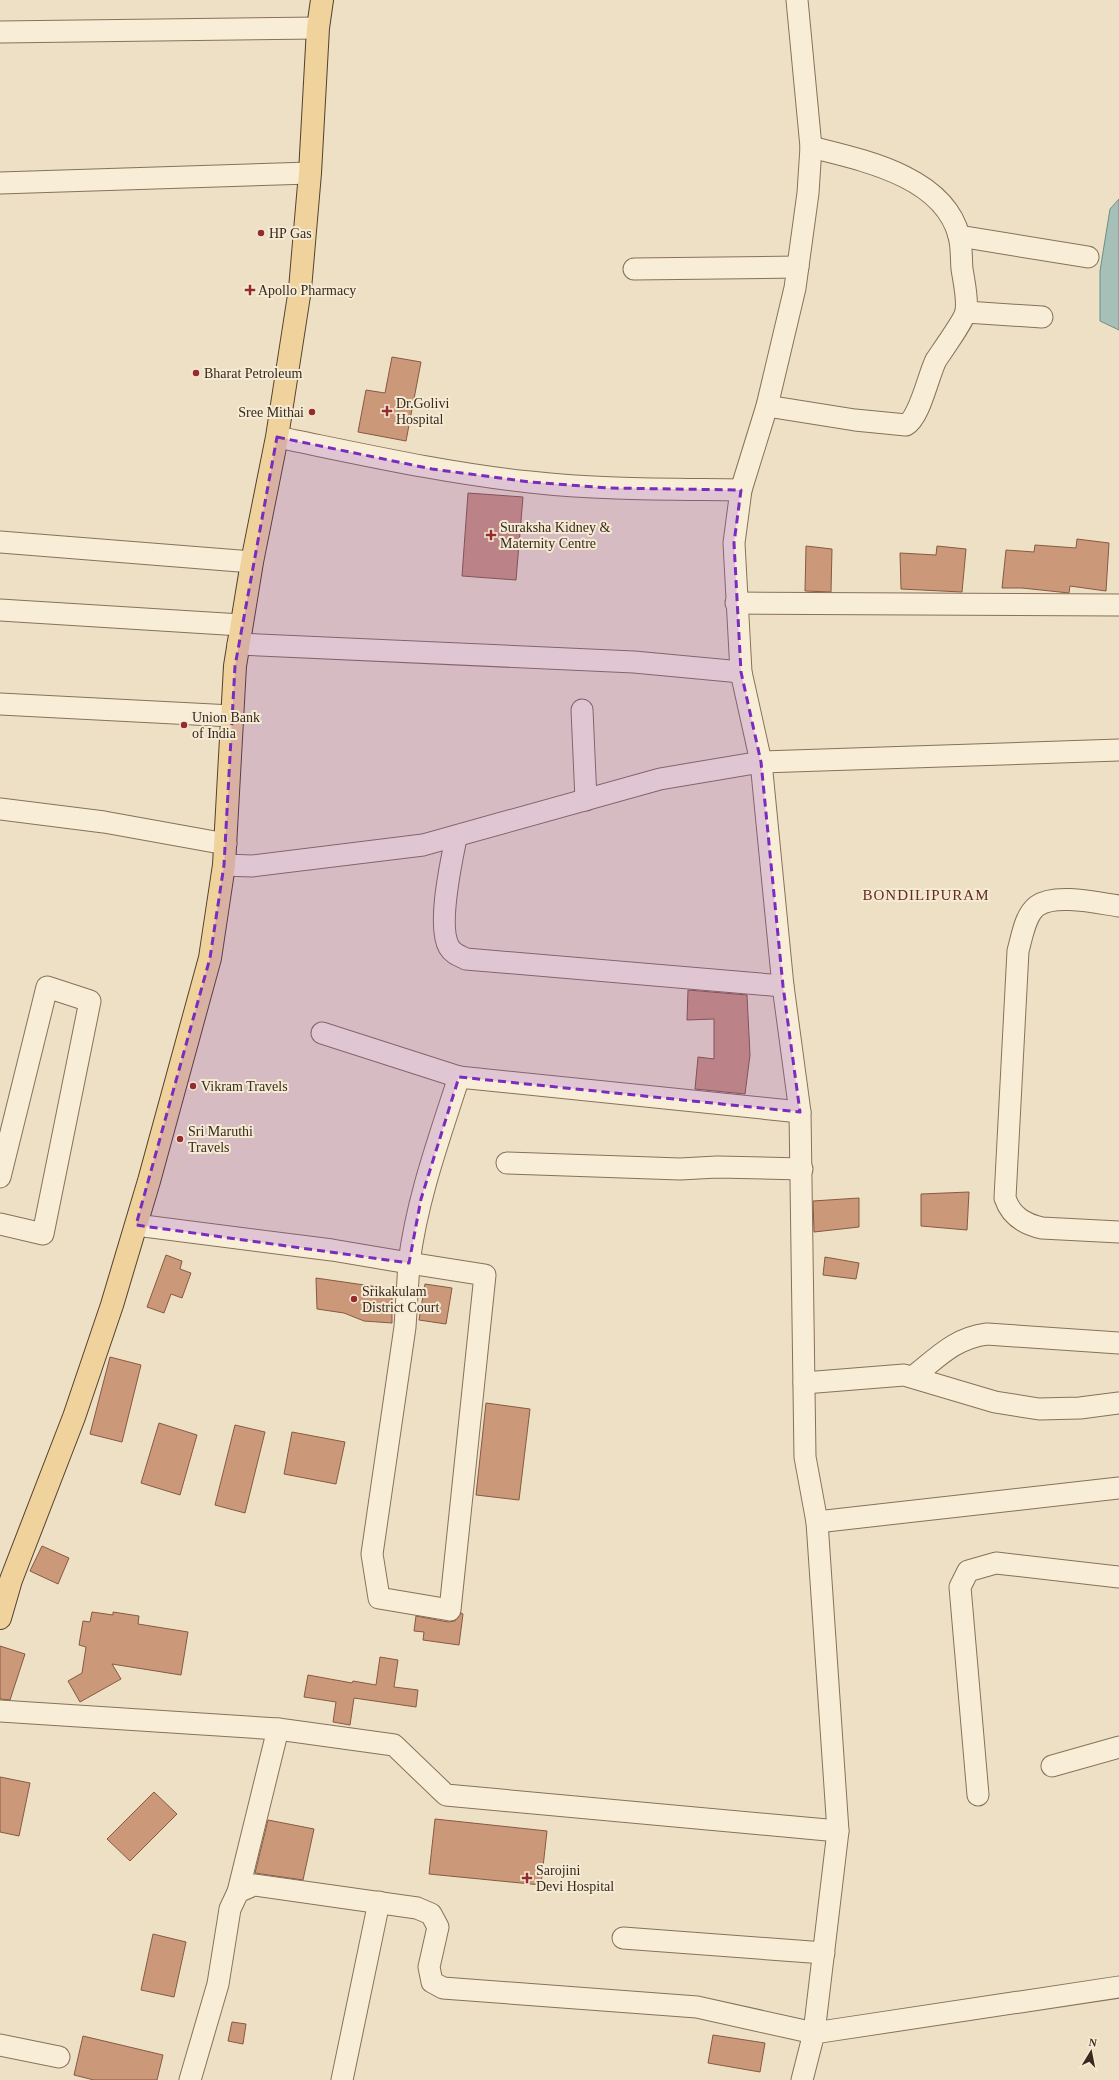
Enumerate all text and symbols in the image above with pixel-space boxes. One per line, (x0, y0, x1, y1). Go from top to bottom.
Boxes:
place label: HP Gas (269, 226, 312, 241)
marker: HP Gas (256, 228, 266, 238)
place label: Apollo Pharmacy (258, 283, 356, 298)
marker: Apollo Pharmacy (245, 285, 255, 295)
place label: Bharat Petroleum (204, 366, 302, 381)
marker: Bharat Petroleum (191, 368, 201, 378)
place label: Dr.Golivi Hospital (396, 396, 449, 427)
place label: Sree Mithai (238, 405, 304, 420)
marker: Dr.Golivi Hospital (381, 405, 393, 417)
marker: Sree Mithai (307, 407, 317, 417)
place label: Suraksha Kidney & Maternity Centre (500, 520, 611, 551)
marker: Suraksha Kidney & Maternity Centre (485, 529, 497, 541)
place label: Union Bank of India (192, 710, 260, 741)
marker: Union Bank of India (179, 720, 189, 730)
district label: BONDILIPURAM (862, 887, 990, 903)
place label: Vikram Travels (201, 1079, 288, 1094)
marker: Vikram Travels (188, 1081, 198, 1091)
place label: Sri Maruthi Travels (188, 1124, 253, 1155)
marker: Sri Maruthi Travels (175, 1134, 185, 1144)
place label: Srikakulam District Court (362, 1284, 439, 1315)
marker: Srikakulam District Court (349, 1294, 359, 1304)
place label: Sarojini Devi Hospital (536, 1863, 614, 1894)
marker: Sarojini Devi Hospital (521, 1872, 533, 1884)
north arrow (1071, 2032, 1111, 2072)
text: N (1088, 2036, 1098, 2049)

